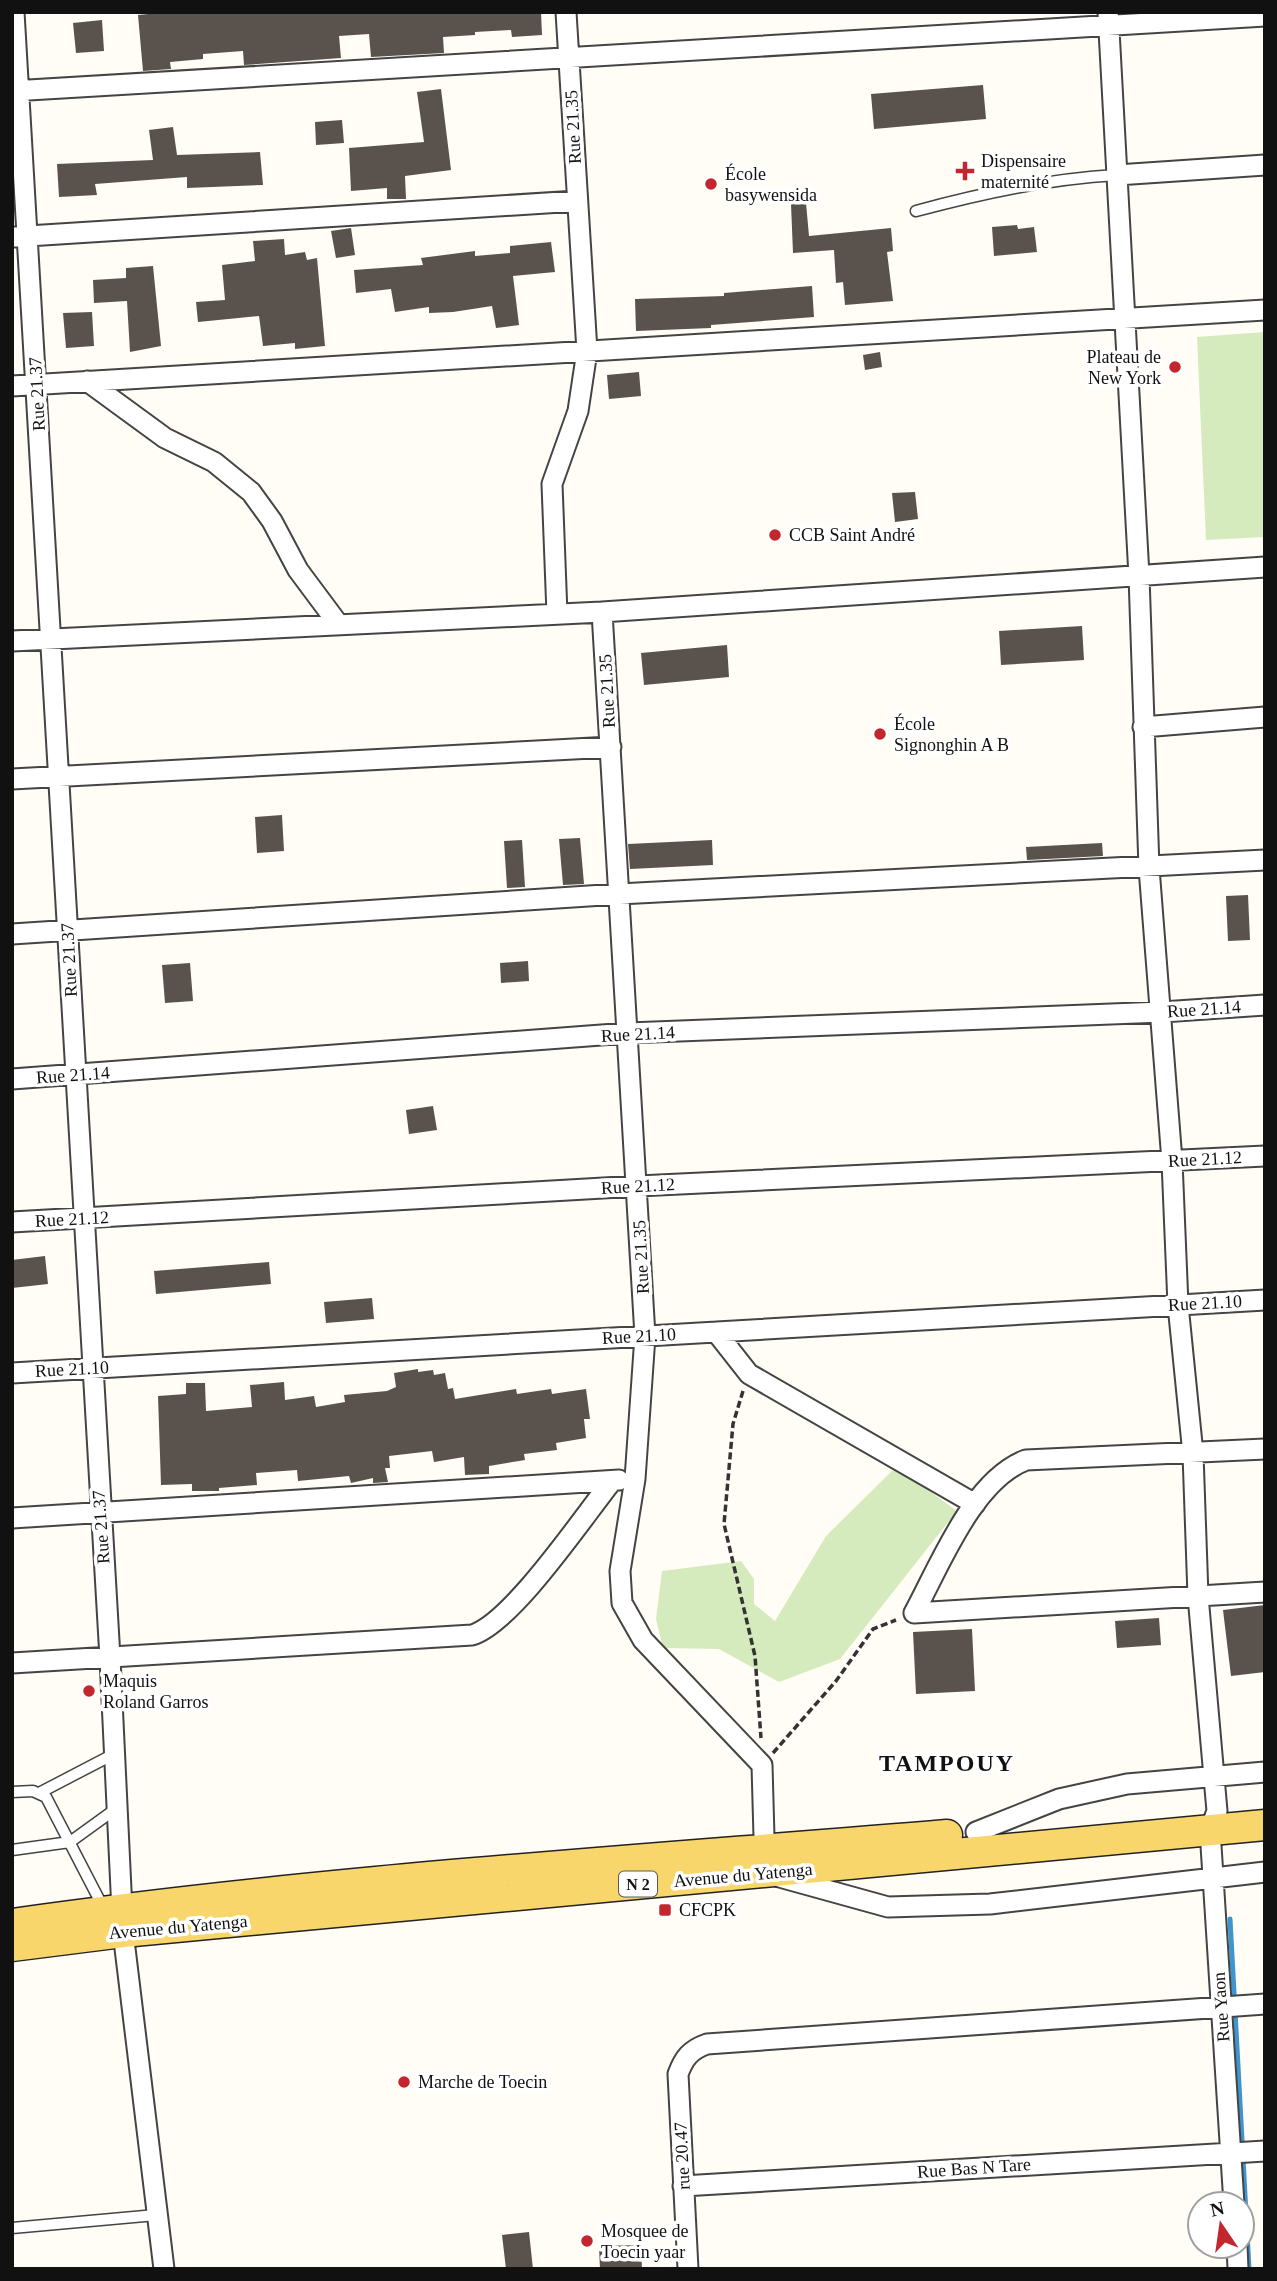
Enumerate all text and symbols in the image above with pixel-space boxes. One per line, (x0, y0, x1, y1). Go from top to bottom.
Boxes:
street label: Rue 21.35 (561, 90, 585, 164)
place label: Dispensaire maternité (981, 151, 1066, 192)
marker: Dispensaire maternité (955, 161, 975, 181)
place label: École basywensida (725, 163, 817, 205)
marker: École basywensida (703, 176, 719, 192)
place label: Plateau de New York (1087, 347, 1161, 388)
street label: Rue 21.37 (25, 357, 49, 431)
marker: Plateau de New York (1167, 359, 1183, 375)
place label: CCB Saint André (789, 525, 915, 545)
marker: CCB Saint André (767, 527, 783, 543)
street label: Rue 21.35 (595, 654, 619, 728)
place label: École Signonghin A B (894, 713, 1009, 755)
marker: École Signonghin A B (872, 726, 888, 742)
street label: Rue 21.37 (57, 923, 81, 997)
street label: Rue 21.14 (1166, 996, 1242, 1022)
street label: Rue 21.14 (601, 1022, 675, 1046)
street label: Rue 21.14 (35, 1062, 111, 1088)
street label: Rue 21.12 (1168, 1147, 1242, 1171)
street label: Rue 21.12 (601, 1174, 675, 1198)
street label: Rue 21.12 (35, 1207, 109, 1231)
street label: Rue 21.35 (629, 1220, 653, 1294)
street label: Rue 21.10 (1168, 1291, 1242, 1315)
street label: Rue 21.10 (602, 1324, 676, 1348)
street label: Rue 21.10 (35, 1357, 109, 1381)
street label: Rue 21.37 (88, 1489, 114, 1565)
place label: Maquis Roland Garros (103, 1671, 208, 1712)
marker: Maquis Roland Garros (81, 1683, 97, 1699)
district label: TAMPOUY (879, 1750, 1015, 1776)
street label: Avenue du Yatenga (673, 1859, 813, 1891)
road number: N 2 (619, 1872, 657, 1896)
place label: CFCPK (679, 1900, 736, 1920)
marker: CFCPK (657, 1902, 673, 1918)
street label: Avenue du Yatenga (108, 1911, 248, 1943)
street label: Rue Yaon (1209, 1971, 1233, 2043)
place label: Marche de Toecin (418, 2072, 547, 2092)
marker: Marche de Toecin (396, 2074, 412, 2090)
street label: rue 20.47 (670, 2122, 694, 2190)
street label: Rue Bas N Tare (916, 2154, 1032, 2182)
north arrow (1186, 2190, 1256, 2260)
text: N (1208, 2197, 1227, 2221)
place label: Mosquee de Toecin yaar (601, 2221, 688, 2262)
marker: Mosquee de Toecin yaar (579, 2233, 595, 2249)

